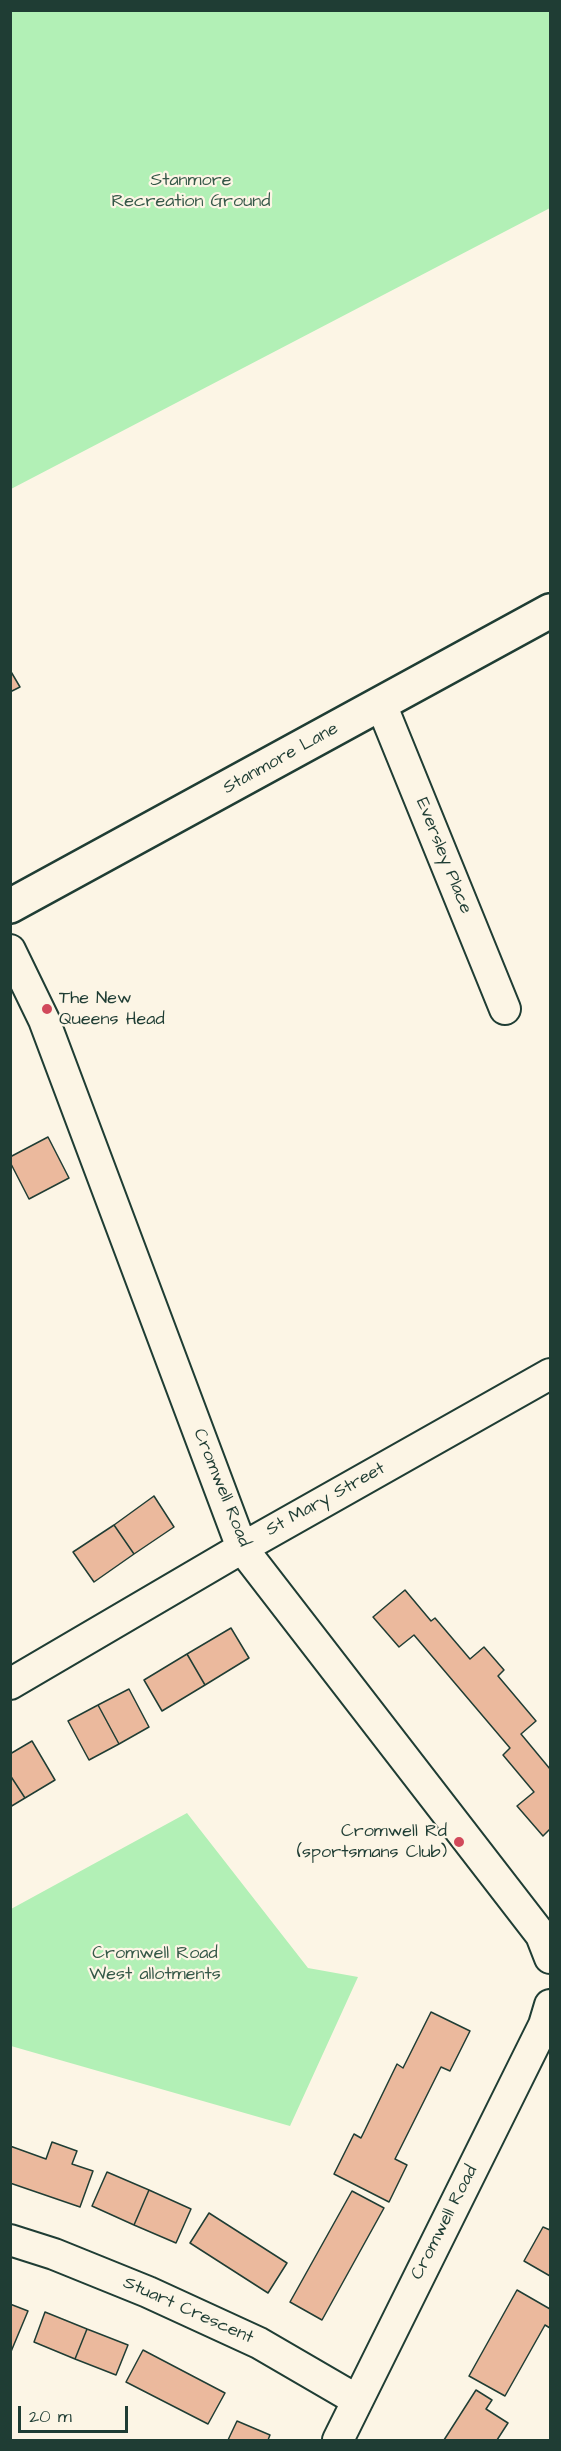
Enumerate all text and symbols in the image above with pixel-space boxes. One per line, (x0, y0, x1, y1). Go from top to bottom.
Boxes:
park label: Stanmore Recreation Ground (111, 170, 271, 213)
street label: Stanmore Lane (220, 718, 342, 800)
street label: Eversley Place (410, 795, 476, 917)
place label: The New Queens Head (59, 988, 165, 1030)
marker: The New Queens Head (40, 1002, 54, 1016)
street label: Cromwell Road (188, 1426, 254, 1550)
street label: St Mary Street (263, 1458, 389, 1542)
place label: Cromwell Rd (sportsmans Club) (297, 1821, 447, 1864)
marker: Cromwell Rd (sportsmans Club) (452, 1835, 466, 1849)
park label: Cromwell Road West allotments (89, 1943, 221, 1986)
street label: Cromwell Road (407, 2162, 483, 2284)
street label: Stuart Crescent (119, 2273, 257, 2349)
scale bar (21, 2394, 130, 2432)
text: 20 m (29, 2404, 72, 2429)

